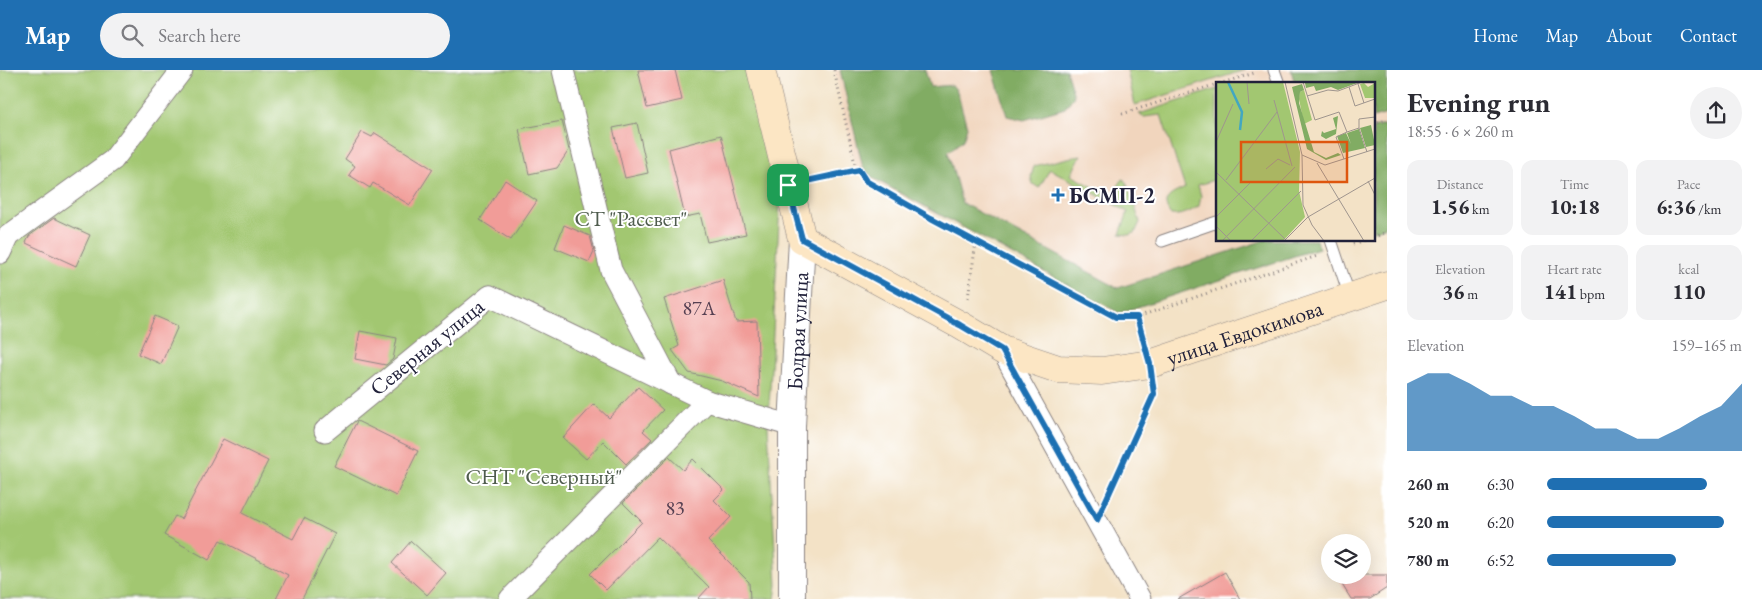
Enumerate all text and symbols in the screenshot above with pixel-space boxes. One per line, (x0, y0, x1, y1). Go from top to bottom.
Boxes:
search box (100, 13, 450, 58)
text: Map (25, 20, 70, 51)
icon: search (118, 21, 146, 49)
text: Search here (158, 23, 241, 48)
text: Home (1473, 24, 1518, 47)
text: Map (1546, 24, 1578, 47)
text: About (1606, 24, 1652, 47)
text: Contact (1680, 24, 1737, 47)
inset map (1216, 82, 1374, 241)
text: Evening run (1407, 84, 1550, 120)
button: share (1690, 87, 1742, 139)
text: 18:55 · 6 × 260 m (1407, 121, 1514, 142)
pin (767, 164, 809, 206)
icon: arrive (774, 171, 802, 199)
text: Distance (1437, 175, 1484, 193)
text: Time (1560, 175, 1589, 193)
text: Pace (1677, 175, 1701, 193)
place label: БСМП-2 (1069, 181, 1155, 210)
marker: БСМП-2 (1051, 188, 1065, 202)
text: 1.56 (1431, 193, 1469, 220)
text: 10:18 (1549, 193, 1600, 220)
text: 6:36 (1656, 193, 1696, 220)
text: km (1469, 200, 1490, 218)
text: /km (1696, 200, 1721, 218)
park label: СТ "Рассвет" (574, 204, 688, 233)
text: Elevation (1435, 260, 1485, 278)
text: Heart rate (1547, 260, 1602, 278)
text: kcal (1678, 260, 1699, 278)
street label: Бодрая улица (779, 271, 815, 391)
text: 36 (1442, 278, 1464, 305)
text: 141 (1544, 278, 1577, 305)
text: 110 (1672, 278, 1705, 305)
text: m (1464, 285, 1478, 303)
text: bpm (1577, 285, 1605, 303)
street label: Северная улица (364, 292, 490, 402)
street label: улица Евдокимова (1163, 293, 1327, 372)
house number: 87А (682, 295, 716, 321)
text: Elevation (1407, 335, 1465, 356)
text: 159–165 m (1671, 335, 1742, 356)
park label: СНТ "Северный" (465, 462, 623, 491)
text: 260 m (1407, 474, 1449, 495)
text: 6:30 (1487, 474, 1514, 495)
house number: 83 (665, 495, 685, 521)
text: 520 m (1407, 512, 1449, 533)
text: 6:20 (1487, 512, 1514, 533)
map controls (1321, 534, 1371, 584)
button: layers (1321, 534, 1371, 584)
text: 780 m (1407, 550, 1449, 571)
text: 6:52 (1487, 550, 1514, 571)

